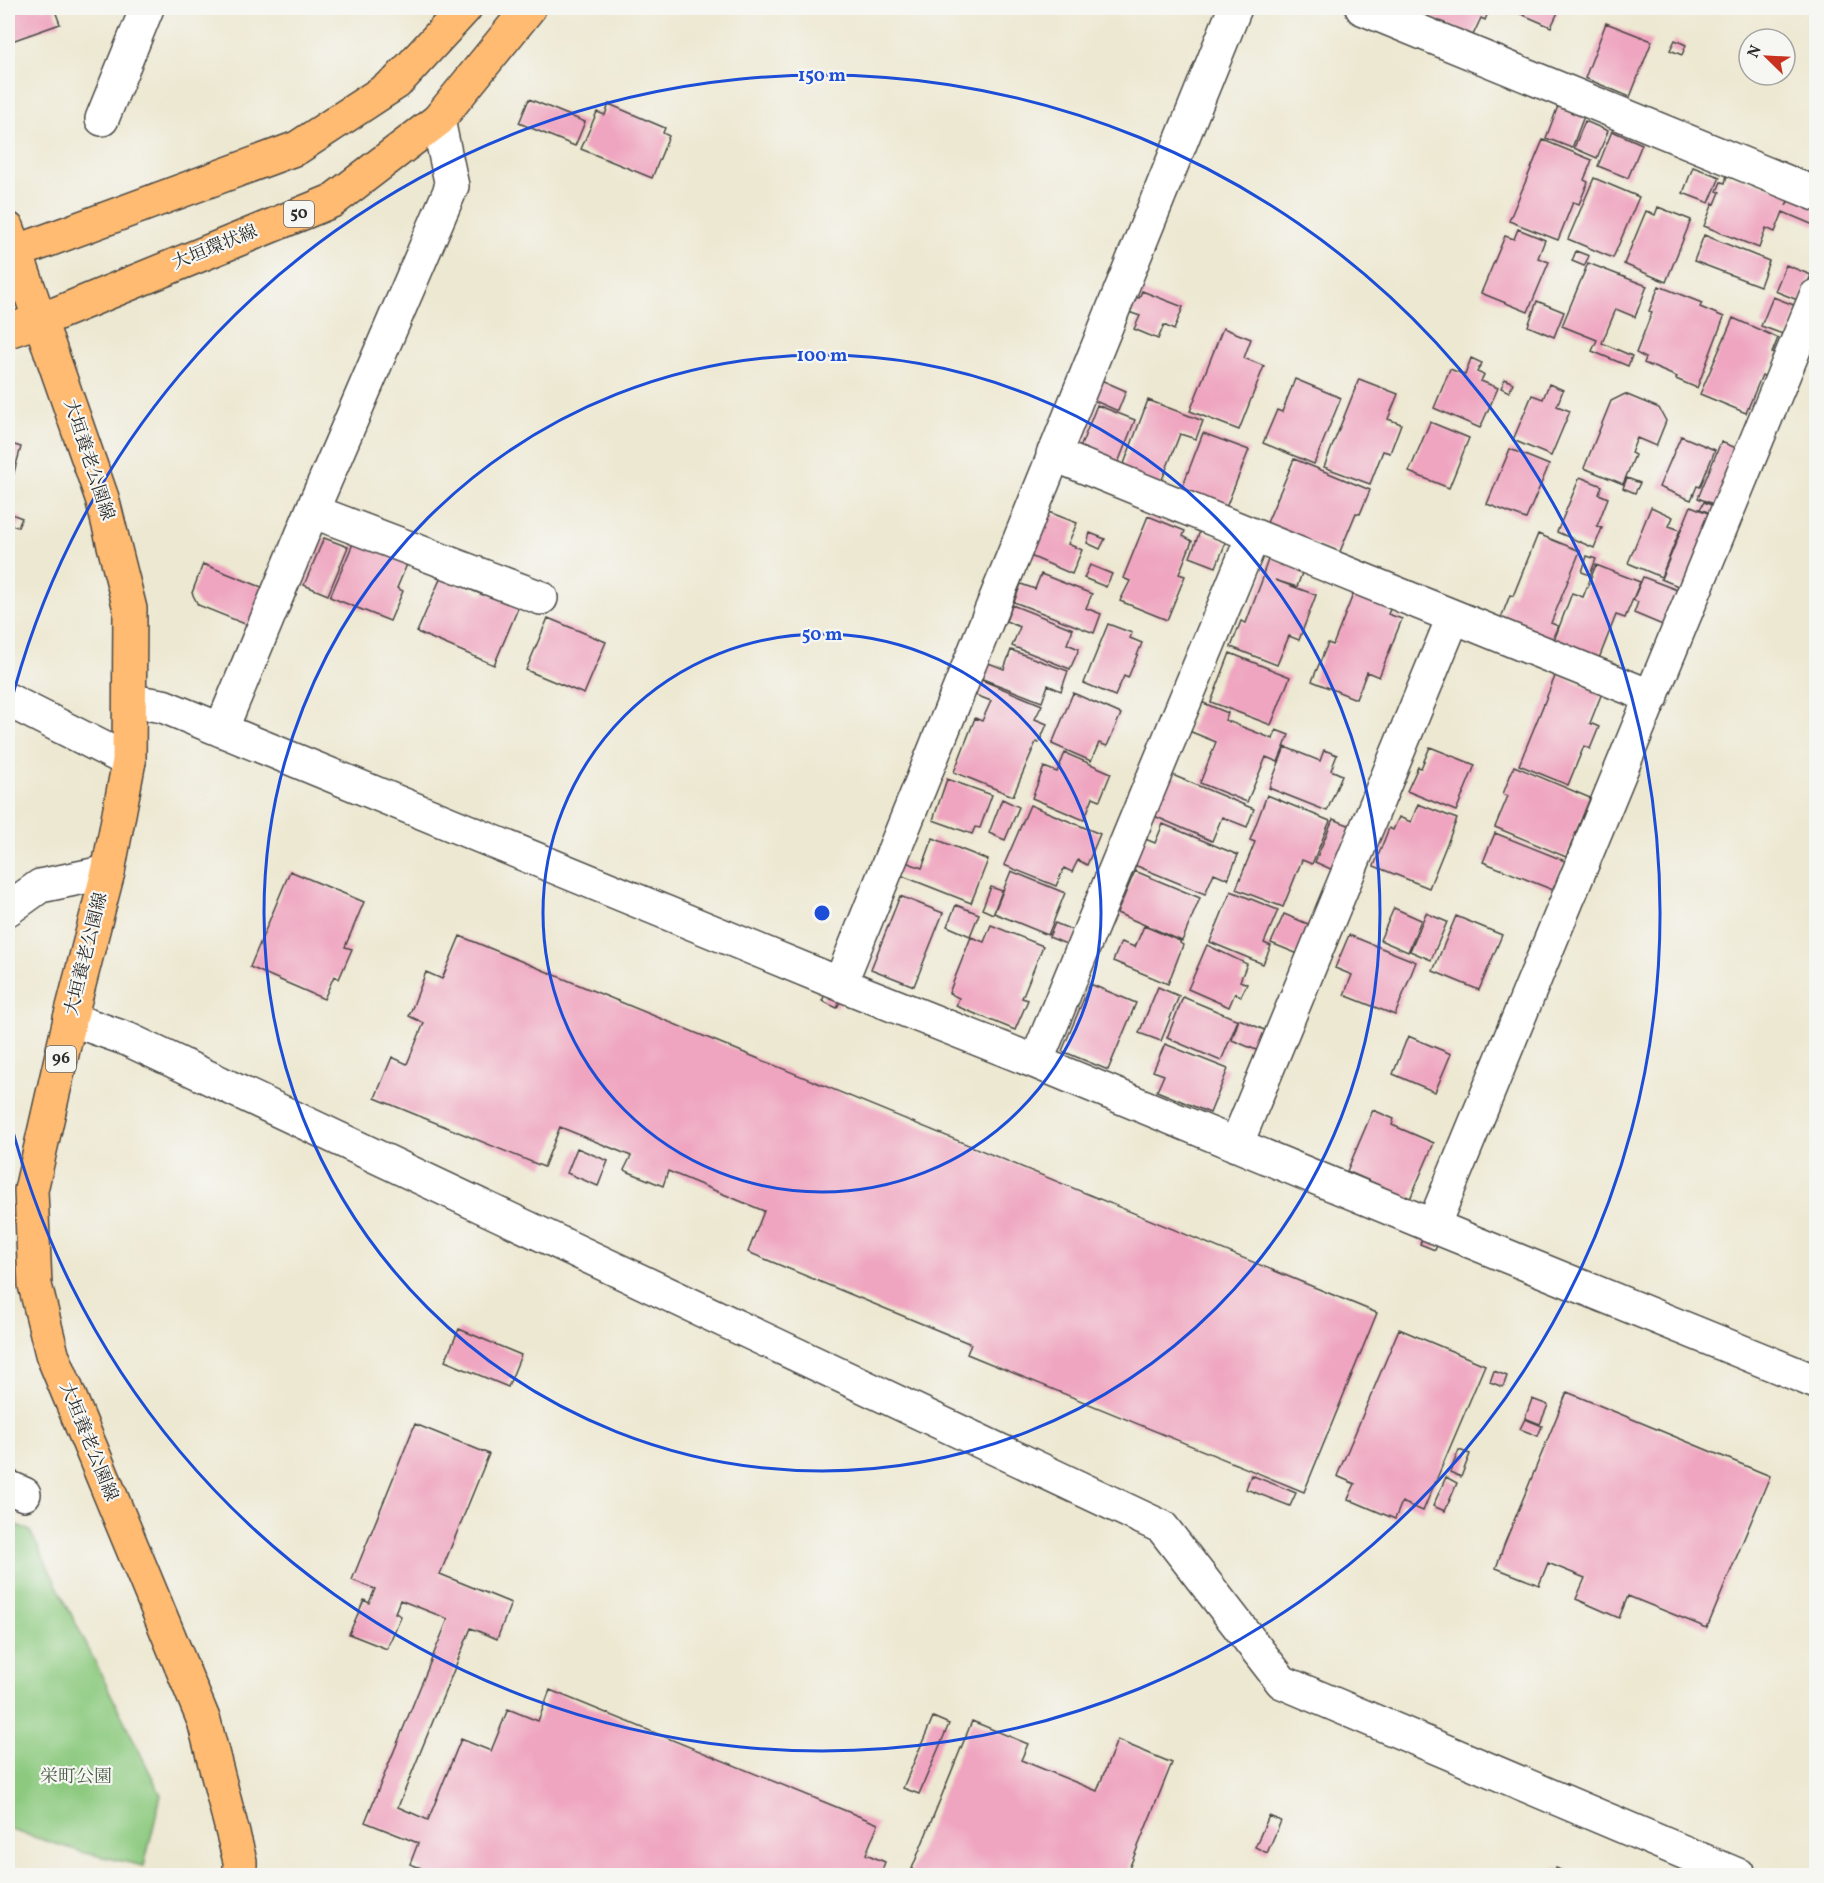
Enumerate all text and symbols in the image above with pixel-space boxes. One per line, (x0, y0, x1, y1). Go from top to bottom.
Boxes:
north arrow (1737, 27, 1797, 87)
text: N (1743, 42, 1768, 61)
text: 150 m (798, 64, 846, 89)
road number: 50 (284, 201, 314, 227)
street label: 大垣環状線 (169, 220, 261, 276)
text: 100 m (797, 344, 847, 369)
street label: 大垣養老公園線 (57, 396, 119, 524)
text: 50 m (802, 623, 842, 648)
street label: 大垣養老公園線 (60, 890, 114, 1018)
centre of rings (812, 903, 832, 923)
road number: 96 (46, 1046, 76, 1072)
street label: 大垣養老公園線 (53, 1379, 123, 1505)
park label: 栄町公園 (40, 1765, 112, 1790)

